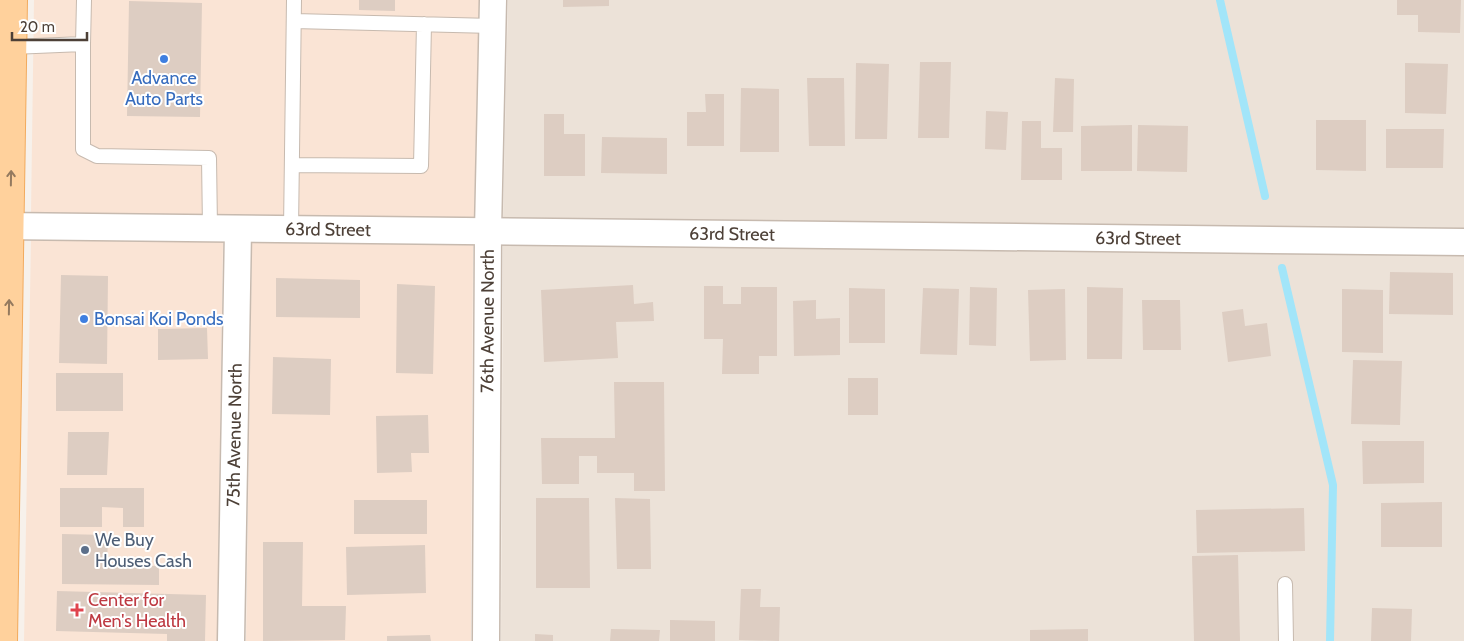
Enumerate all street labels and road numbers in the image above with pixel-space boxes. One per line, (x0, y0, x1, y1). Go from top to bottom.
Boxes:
street label: 63rd Street (285, 218, 371, 241)
street label: 63rd Street (689, 223, 775, 245)
street label: 63rd Street (1095, 227, 1181, 250)
street label: 76th Avenue North (476, 249, 499, 393)
street label: 75th Avenue North (222, 363, 247, 507)

